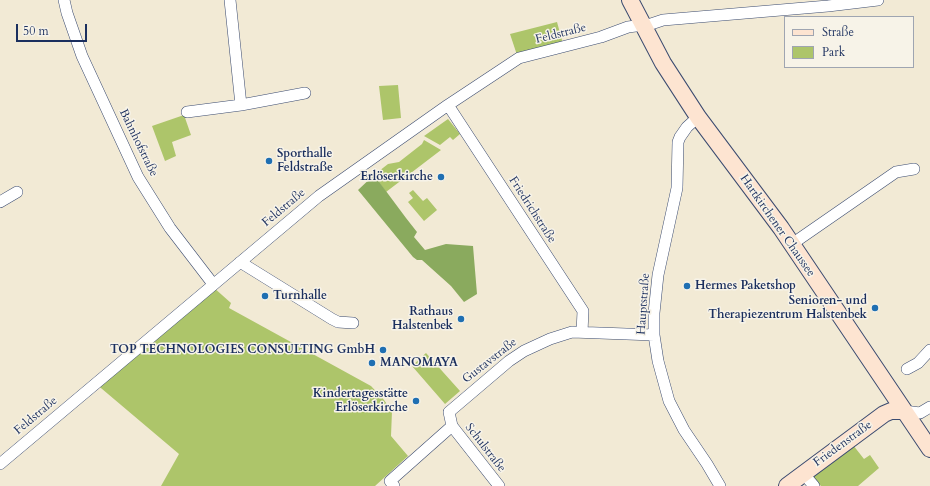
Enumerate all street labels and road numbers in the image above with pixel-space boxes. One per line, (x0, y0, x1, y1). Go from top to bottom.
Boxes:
street label: Feldstraße (534, 21, 588, 47)
street label: Bahnhofstraße (115, 107, 161, 179)
street label: Hartkirchener Chaussee (736, 172, 818, 280)
street label: Friedrichstraße (505, 174, 559, 246)
street label: Feldstraße (260, 186, 308, 230)
street label: Hauptstraße (635, 273, 653, 335)
street label: Gustavstraße (460, 335, 520, 387)
street label: Feldstraße (12, 394, 60, 438)
street label: Friedenstraße (811, 418, 875, 470)
street label: Schulstraße (462, 421, 508, 475)

